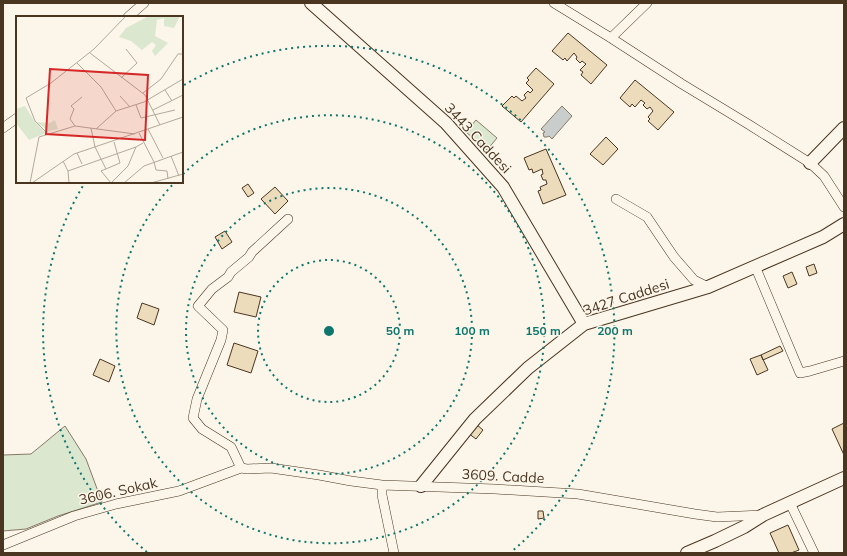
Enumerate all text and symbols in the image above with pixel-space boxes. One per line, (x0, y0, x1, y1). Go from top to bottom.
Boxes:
inset map (16, 16, 183, 183)
street label: 3443 Caddesi (441, 99, 515, 177)
street label: 3427 Caddesi (581, 275, 671, 319)
text: 50 m (386, 323, 414, 338)
text: 100 m (454, 323, 490, 338)
text: 150 m (525, 323, 561, 338)
text: 200 m (597, 323, 633, 338)
centre of rings (322, 324, 336, 338)
street label: 3609. Cadde (461, 465, 545, 487)
street label: 3606. Sokak (77, 473, 160, 509)

